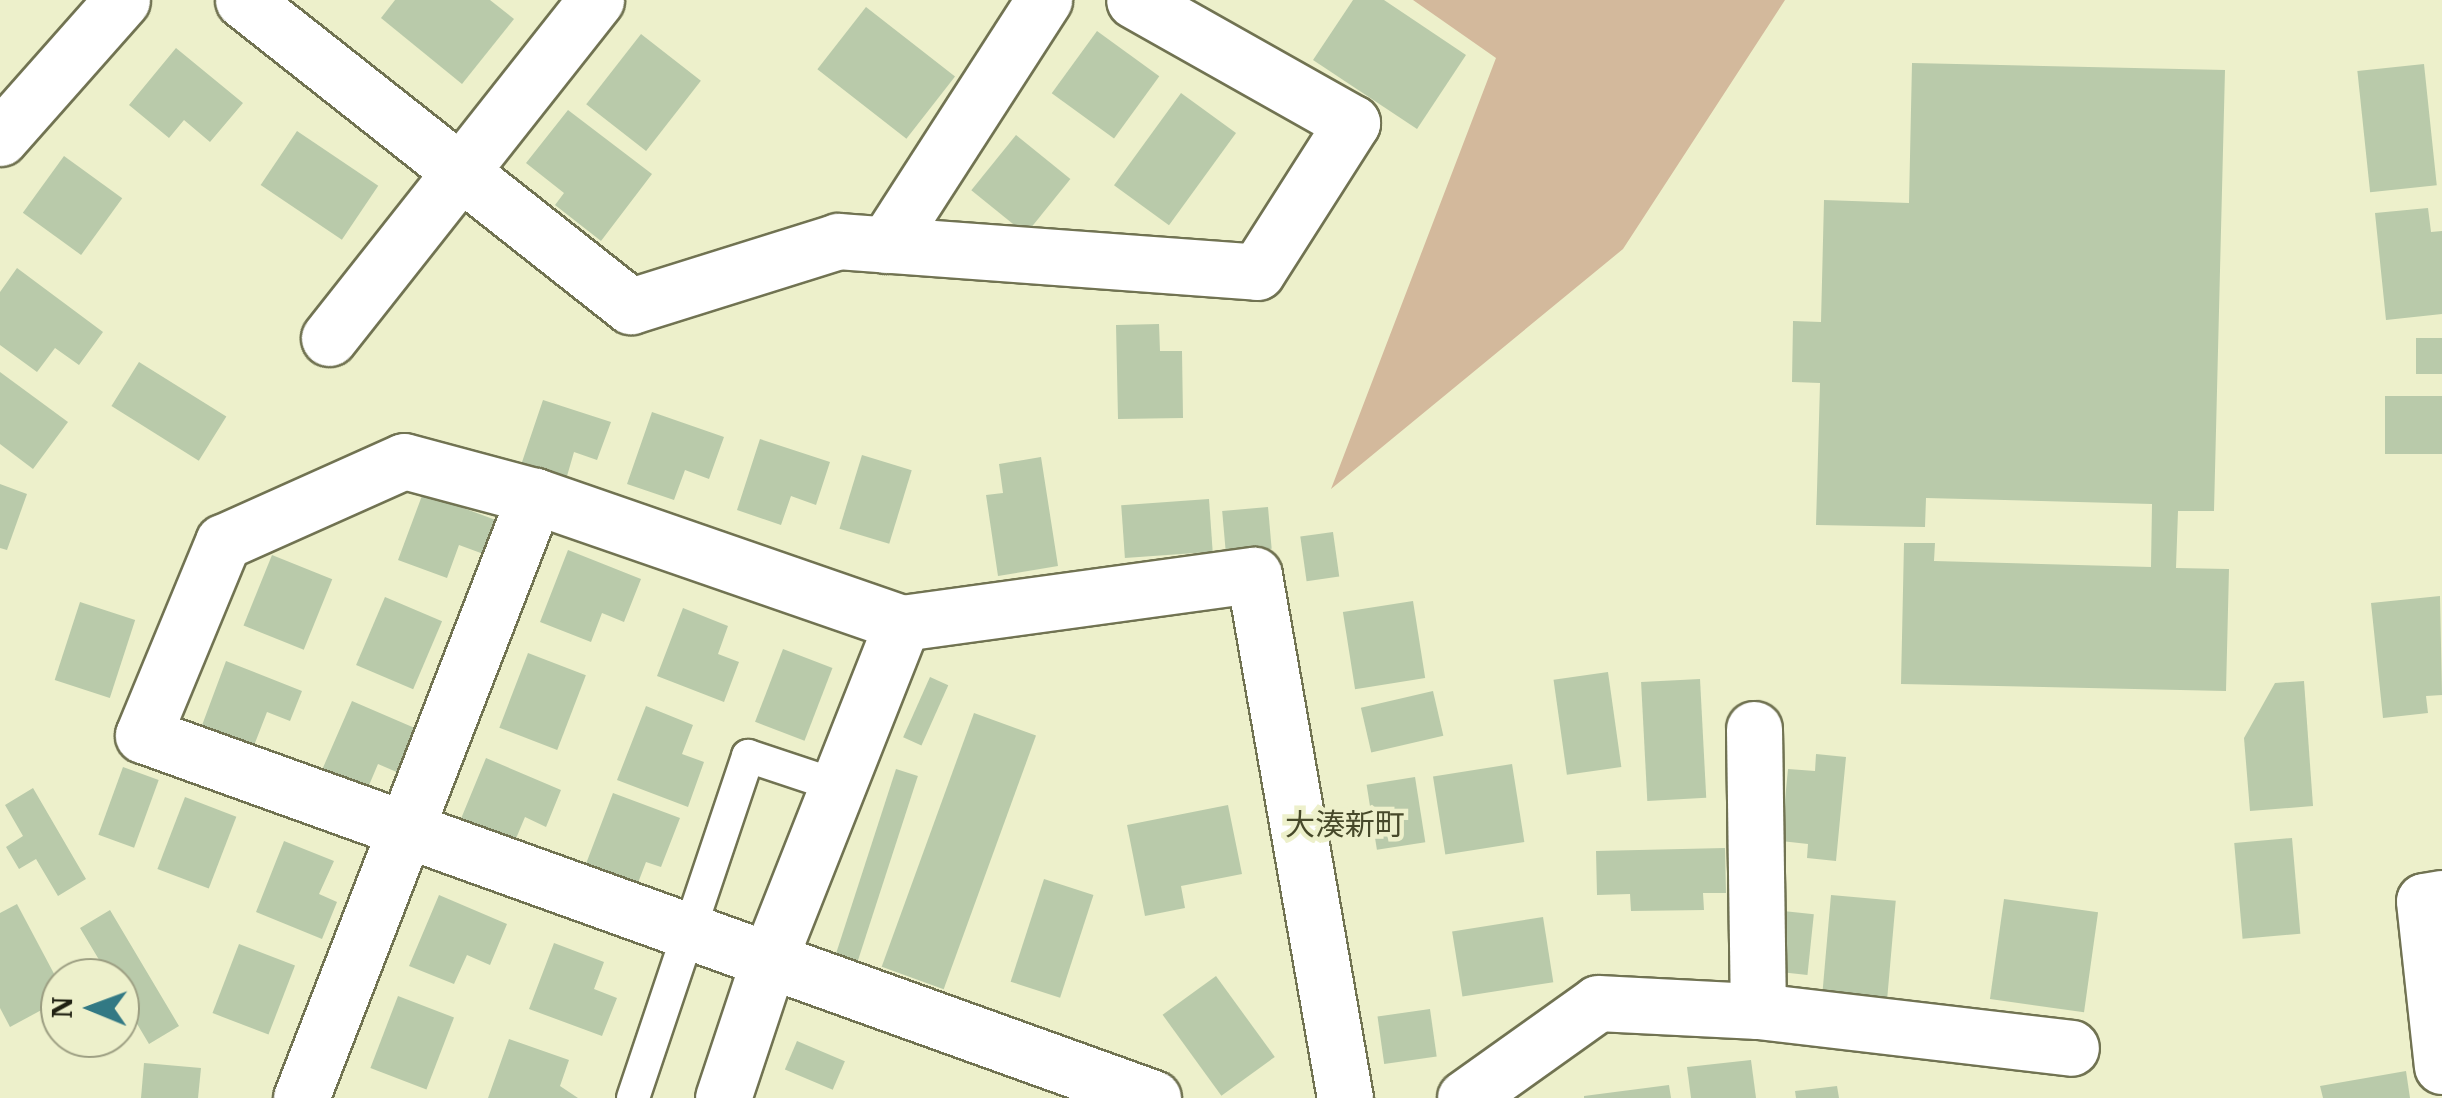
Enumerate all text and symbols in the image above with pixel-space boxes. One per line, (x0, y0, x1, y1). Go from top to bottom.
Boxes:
district label: 大湊新町 (1285, 806, 1405, 842)
north arrow (40, 958, 140, 1058)
text: N (43, 996, 80, 1019)

